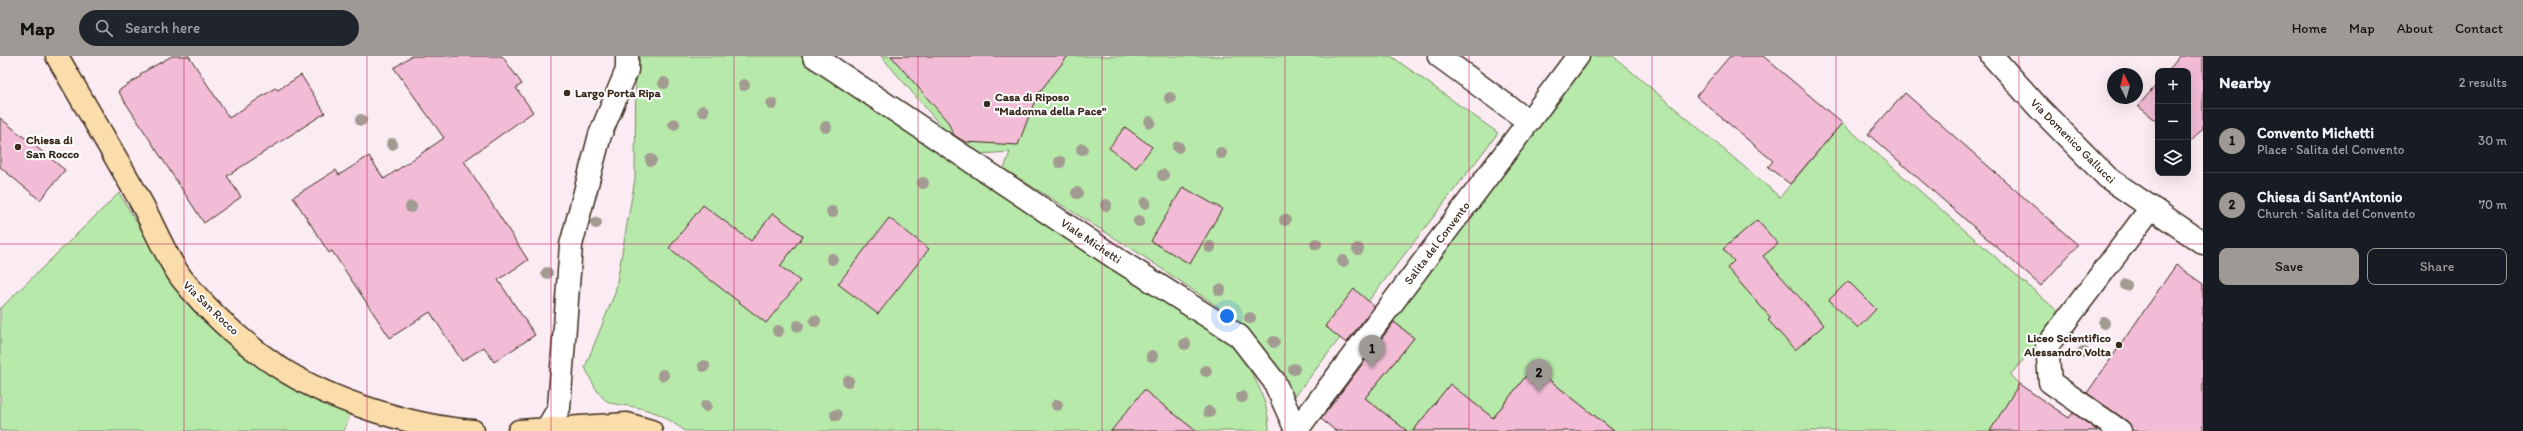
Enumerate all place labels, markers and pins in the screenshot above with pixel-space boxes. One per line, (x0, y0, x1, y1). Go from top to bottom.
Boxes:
place label: Largo Porta Ripa (575, 86, 662, 101)
marker: Largo Porta Ripa (562, 88, 572, 98)
place label: Casa di Riposo "Madonna della Pace" (995, 90, 1107, 118)
marker: Casa di Riposo "Madonna della Pace" (982, 99, 992, 109)
place label: Chiesa di San Rocco (26, 133, 79, 161)
marker: Chiesa di San Rocco (13, 142, 23, 152)
place label: Liceo Scientifico Alessandro Volta (2023, 331, 2111, 359)
pin: 1 (1359, 335, 1385, 368)
marker: Liceo Scientifico Alessandro Volta (2114, 340, 2124, 350)
pin: 2 (1526, 359, 1552, 392)

